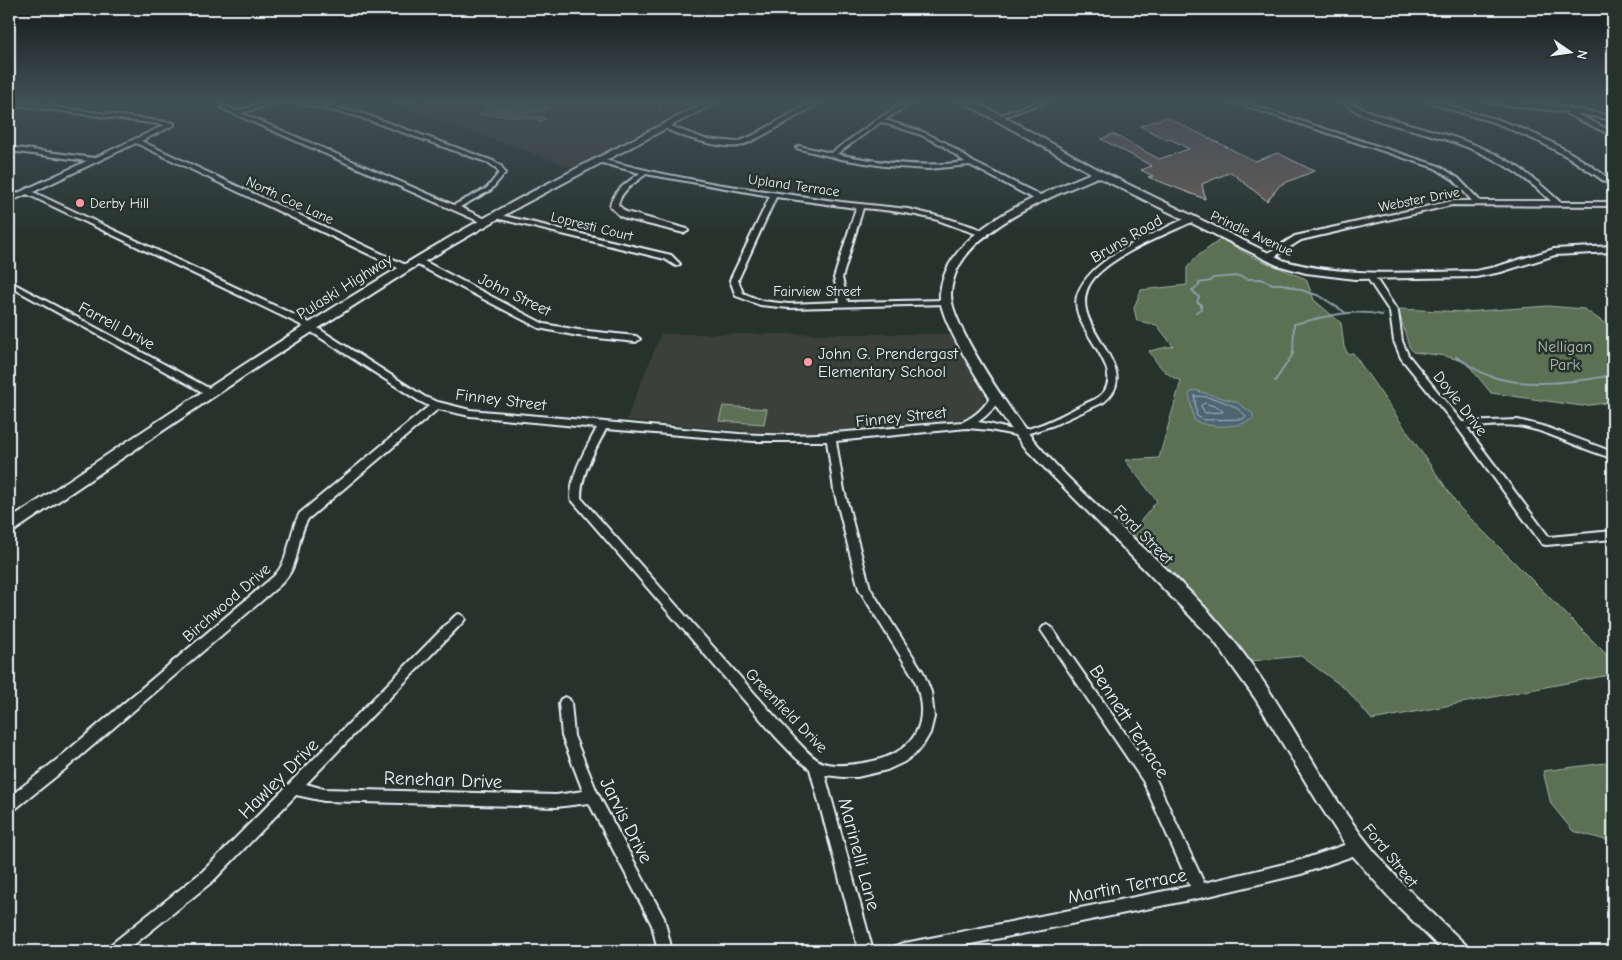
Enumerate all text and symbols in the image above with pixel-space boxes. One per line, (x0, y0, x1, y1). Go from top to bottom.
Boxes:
north arrow (1544, 28, 1594, 78)
text: N (1573, 48, 1591, 61)
street label: Upland Terrace (747, 171, 841, 200)
street label: North Coe Lane (243, 173, 336, 228)
street label: Webster Drive (1377, 183, 1461, 216)
place label: Derby Hill (90, 195, 149, 212)
marker: Derby Hill (74, 197, 86, 209)
street label: Prindle Avenue (1208, 207, 1296, 260)
street label: Lopresti Court (549, 208, 636, 245)
street label: Bruns Road (1087, 211, 1166, 267)
street label: Pulaski Highway (293, 250, 396, 323)
street label: John Street (475, 270, 554, 320)
street label: Fairview Street (773, 283, 862, 300)
street label: Farrell Drive (75, 298, 158, 353)
park label: Nelligan Park (1538, 338, 1592, 374)
place label: John G. Prendergast Elementary School (818, 345, 958, 381)
marker: John G. Prendergast Elementary School (802, 356, 814, 368)
street label: Doyle Drive (1429, 368, 1491, 439)
street label: Finney Street (455, 386, 548, 415)
street label: Finney Street (855, 403, 948, 431)
street label: Ford Street (1110, 501, 1177, 568)
street label: Birchwood Drive (179, 560, 274, 646)
street label: Bennett Terrace (1084, 661, 1174, 782)
street label: Greenfield Drive (742, 665, 831, 757)
street label: Hawley Drive (234, 734, 323, 823)
street label: Renehan Drive (383, 767, 503, 793)
street label: Jarvis Drive (595, 774, 657, 867)
street label: Marinelli Lane (833, 796, 885, 913)
street label: Ford Street (1359, 820, 1422, 891)
street label: Martin Terrace (1066, 864, 1189, 908)

